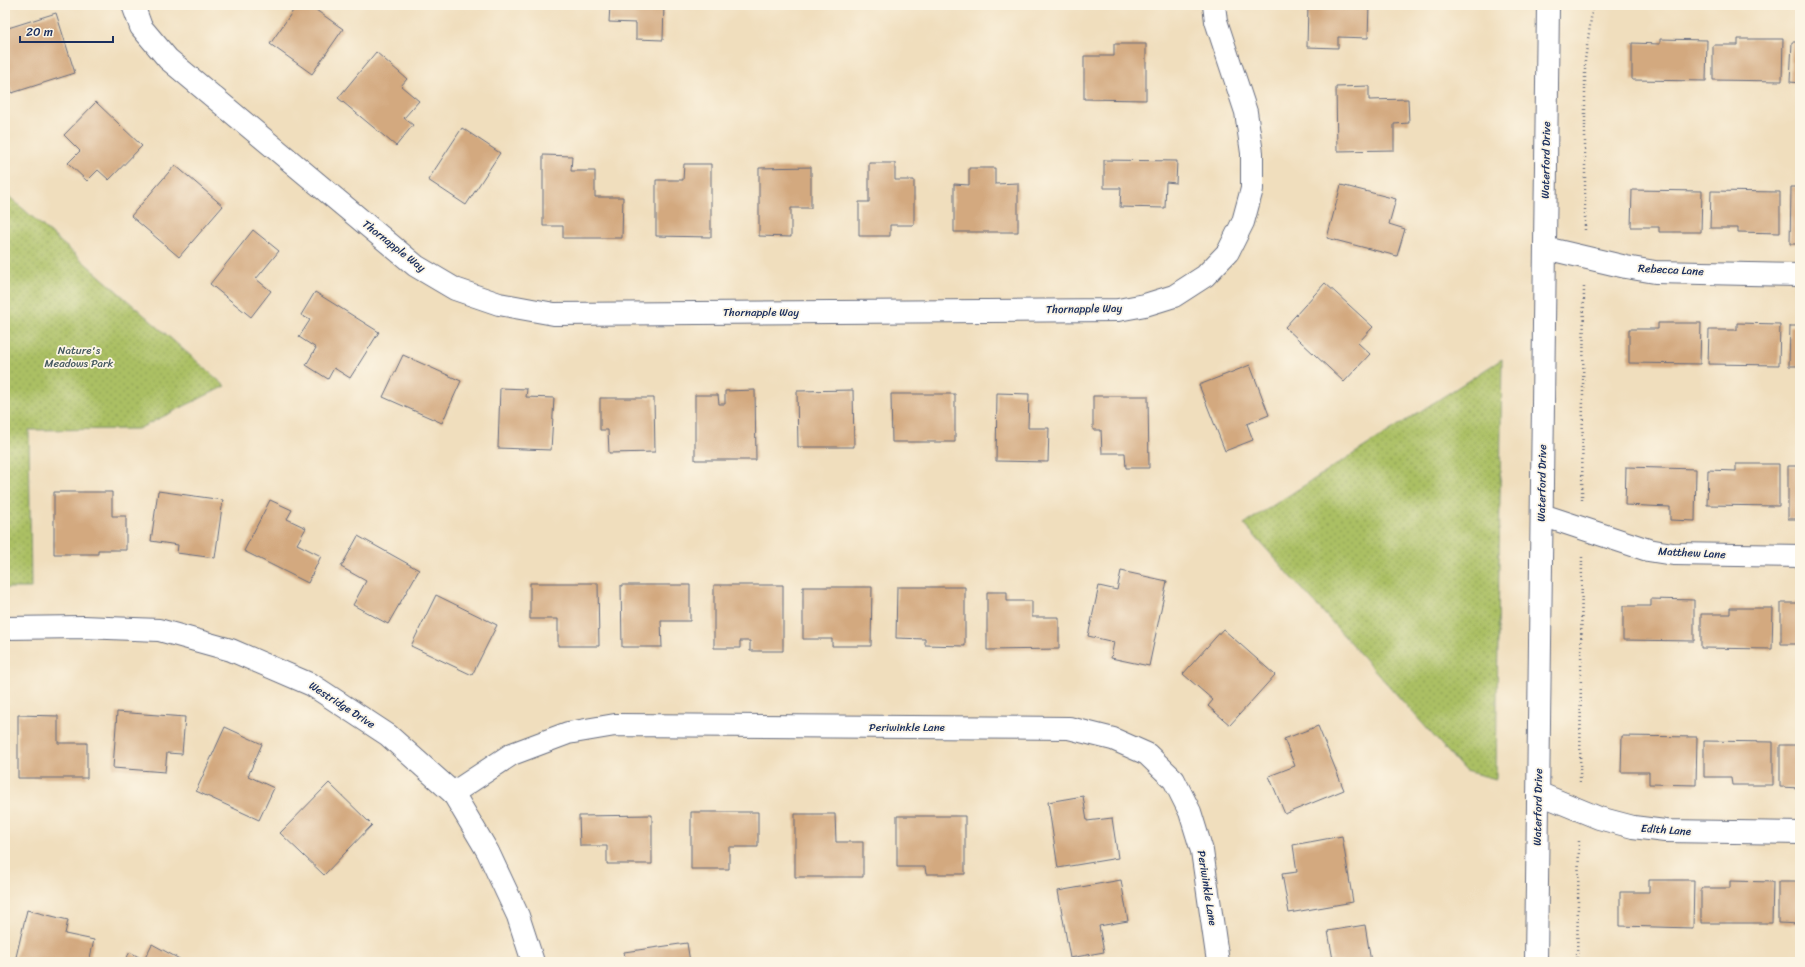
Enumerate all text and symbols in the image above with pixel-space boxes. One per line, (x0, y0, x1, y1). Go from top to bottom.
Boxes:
scale bar (20, 18, 113, 44)
text: 20 m (26, 21, 53, 43)
street label: Waterford Drive (1536, 121, 1556, 199)
street label: Thornapple Way (358, 215, 430, 277)
street label: Rebecca Lane (1638, 259, 1705, 281)
street label: Thornapple Way (1046, 299, 1122, 319)
street label: Thornapple Way (723, 303, 799, 322)
park label: Nature's Meadows Park (45, 341, 114, 373)
street label: Waterford Drive (1532, 444, 1552, 522)
street label: Matthew Lane (1658, 542, 1727, 564)
street label: Westridge Drive (305, 676, 379, 734)
street label: Periwinkle Lane (869, 718, 946, 737)
street label: Waterford Drive (1528, 768, 1548, 846)
street label: Edith Lane (1640, 819, 1692, 841)
street label: Periwinkle Lane (1192, 849, 1222, 928)

